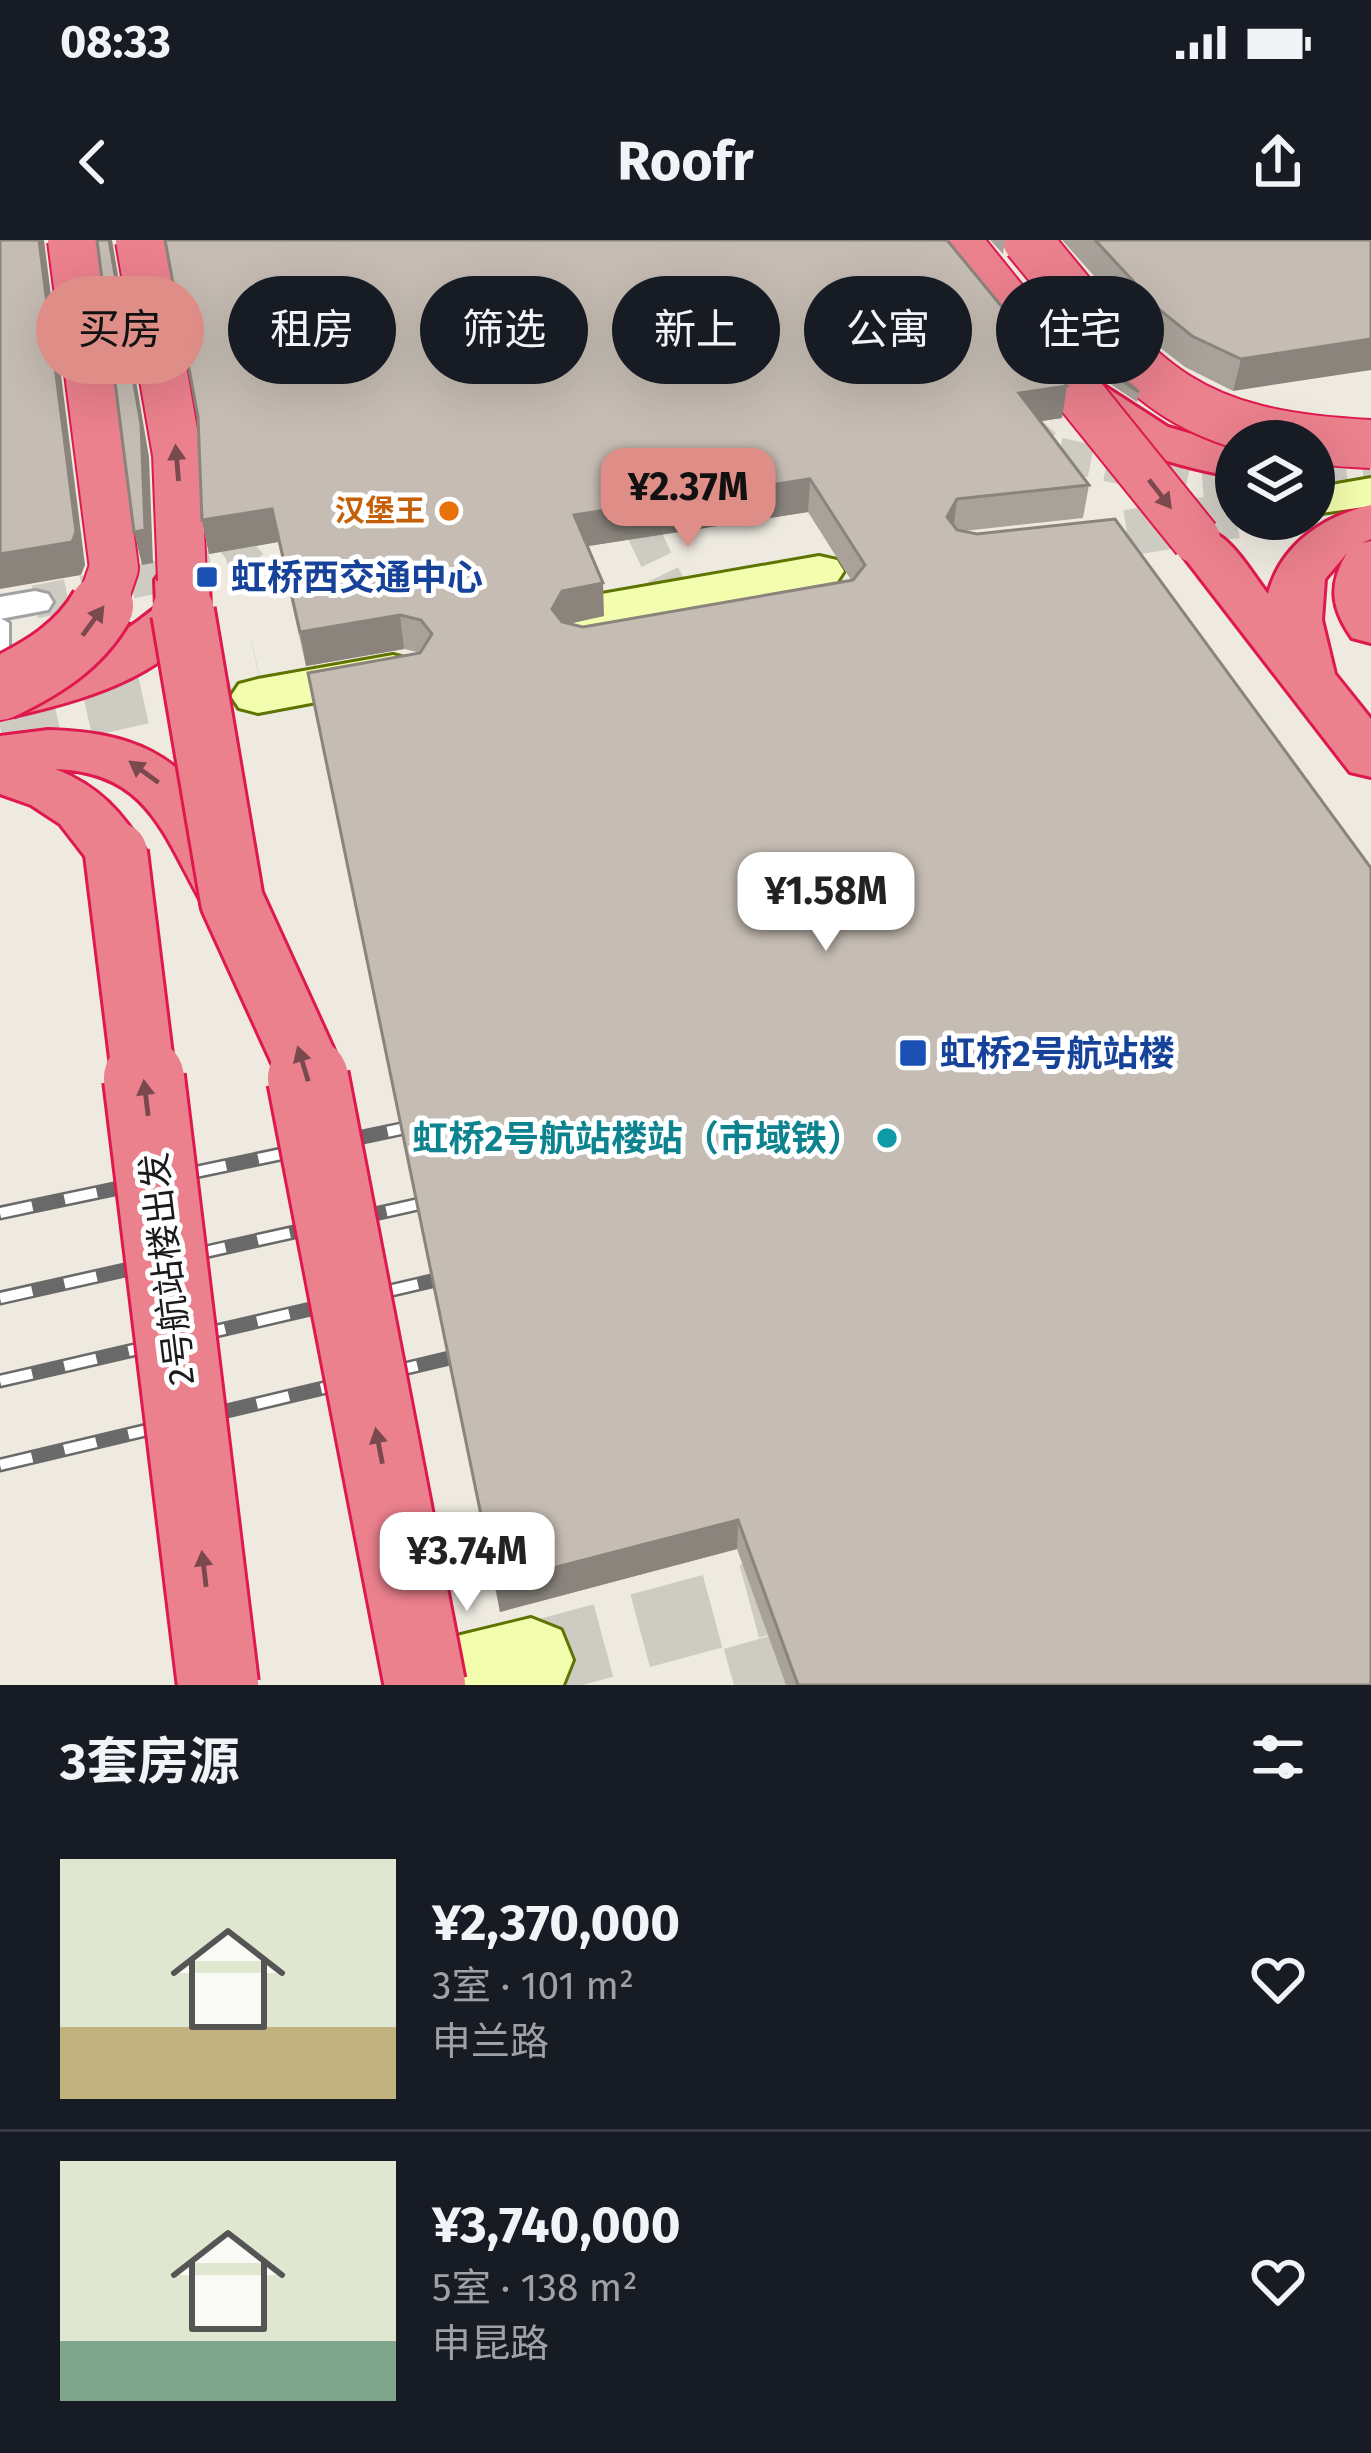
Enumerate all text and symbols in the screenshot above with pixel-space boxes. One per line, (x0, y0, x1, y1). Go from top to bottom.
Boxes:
text: 08:33 (60, 15, 171, 69)
icon: back (60, 129, 126, 195)
icon: share (1245, 129, 1311, 195)
text: Roofr (617, 130, 754, 194)
chip: 买房 (36, 276, 204, 384)
chip: 租房 (228, 276, 396, 384)
chip: 筛选 (420, 276, 588, 384)
chip: 新上 (612, 276, 780, 384)
chip: 公寓 (804, 276, 972, 384)
chip: 住宅 (996, 276, 1164, 384)
map controls (1215, 420, 1335, 540)
button: layers (1215, 420, 1335, 540)
one-way arrow (167, 444, 186, 481)
pin: ¥2.37M (590, 448, 786, 550)
text: ¥2.37M (628, 464, 748, 510)
one-way arrow (1147, 479, 1172, 510)
place label: 汉堡王 (335, 493, 425, 529)
marker: 汉堡王 (436, 498, 462, 524)
place label: 虹桥西交通中心 (231, 556, 483, 600)
marker: 虹桥西交通中心 (194, 564, 220, 590)
one-way arrow (81, 605, 104, 637)
one-way arrow (128, 761, 160, 784)
pin: ¥1.58M (728, 852, 924, 954)
text: ¥1.58M (764, 868, 888, 914)
place label: 虹桥2号航站楼 (940, 1032, 1175, 1076)
marker: 虹桥2号航站楼 (897, 1037, 929, 1069)
one-way arrow (293, 1045, 311, 1082)
one-way arrow (137, 1079, 156, 1117)
place label: 虹桥2号航站楼站（市域铁） (412, 1117, 863, 1161)
marker: 虹桥2号航站楼站（市域铁） (874, 1125, 900, 1151)
street label: 2号航站楼出发 (132, 1150, 204, 1388)
one-way arrow (369, 1427, 388, 1465)
pin: ¥3.74M (369, 1512, 565, 1614)
text: ¥3.74M (407, 1528, 527, 1574)
one-way arrow (194, 1550, 213, 1587)
icon: filters (1245, 1724, 1311, 1790)
text: 3套房源 (60, 1731, 240, 1793)
text: ¥2,370,000 (432, 1892, 680, 1954)
icon: home (156, 1907, 300, 2051)
icon: heart (1245, 1946, 1311, 2012)
text: 3室 · 101 m² (432, 1963, 634, 2009)
text: 申兰路 (432, 2019, 549, 2065)
text: ¥3,740,000 (432, 2194, 680, 2256)
icon: home (156, 2209, 300, 2353)
icon: heart (1245, 2248, 1311, 2314)
text: 5室 · 138 m² (432, 2265, 638, 2311)
text: 申昆路 (432, 2321, 549, 2367)

